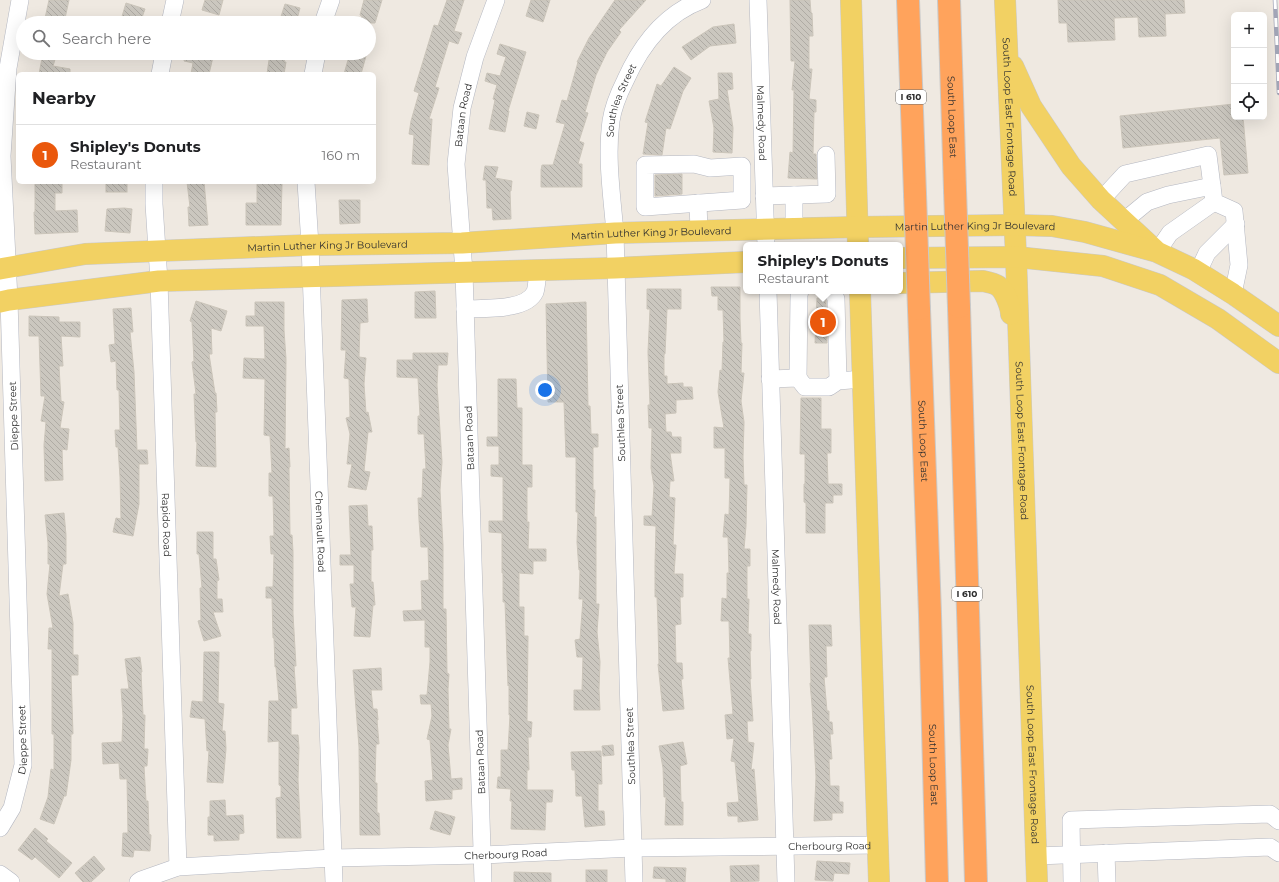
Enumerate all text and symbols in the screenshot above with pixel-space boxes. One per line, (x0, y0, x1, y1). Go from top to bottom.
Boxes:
map controls (1231, 12, 1267, 120)
button: + (1231, 12, 1267, 48)
search box (16, 16, 376, 60)
icon: search (30, 27, 52, 49)
text: Search here (62, 29, 151, 48)
street label: South Loop East Frontage Road (1000, 37, 1019, 197)
button: − (1231, 48, 1267, 84)
street label: Southlea Street (603, 62, 639, 138)
street label: South Loop East (944, 76, 960, 158)
street label: Bataan Road (452, 82, 475, 148)
button: locate (1231, 84, 1267, 120)
street label: Malmedy Road (754, 85, 769, 161)
text: Nearby (32, 88, 96, 108)
road number: I 610 (896, 90, 926, 104)
text: Shipley's Donuts (70, 137, 201, 156)
text: 1 (42, 147, 48, 163)
text: 160 m (322, 147, 360, 163)
text: Restaurant (70, 156, 141, 172)
street label: Martin Luther King Jr Boulevard (895, 219, 1056, 234)
street label: Martin Luther King Jr Boulevard (571, 224, 732, 243)
street label: Martin Luther King Jr Boulevard (247, 238, 408, 254)
popup (743, 242, 903, 294)
text: Shipley's Donuts (758, 251, 888, 270)
text: Restaurant (758, 270, 829, 286)
pin: 1 (810, 307, 836, 337)
street label: South Loop East Frontage Road (1013, 361, 1031, 520)
your location (535, 380, 555, 400)
street label: Dieppe Street (6, 381, 21, 451)
street label: Southlea Street (613, 384, 628, 462)
street label: South Loop East (915, 400, 931, 482)
street label: Bataan Road (462, 405, 477, 471)
street label: Chennault Road (312, 491, 328, 573)
street label: Rapido Road (159, 492, 174, 557)
street label: Malmedy Road (769, 549, 784, 625)
road number: I 610 (952, 587, 982, 601)
street label: South Loop East Frontage Road (1023, 685, 1042, 844)
street label: Dieppe Street (15, 705, 30, 776)
street label: Southlea Street (623, 707, 638, 785)
street label: South Loop East (926, 724, 941, 806)
street label: Bataan Road (473, 729, 488, 795)
street label: Cherbourg Road (788, 839, 871, 853)
street label: Cherbourg Road (464, 846, 548, 862)

